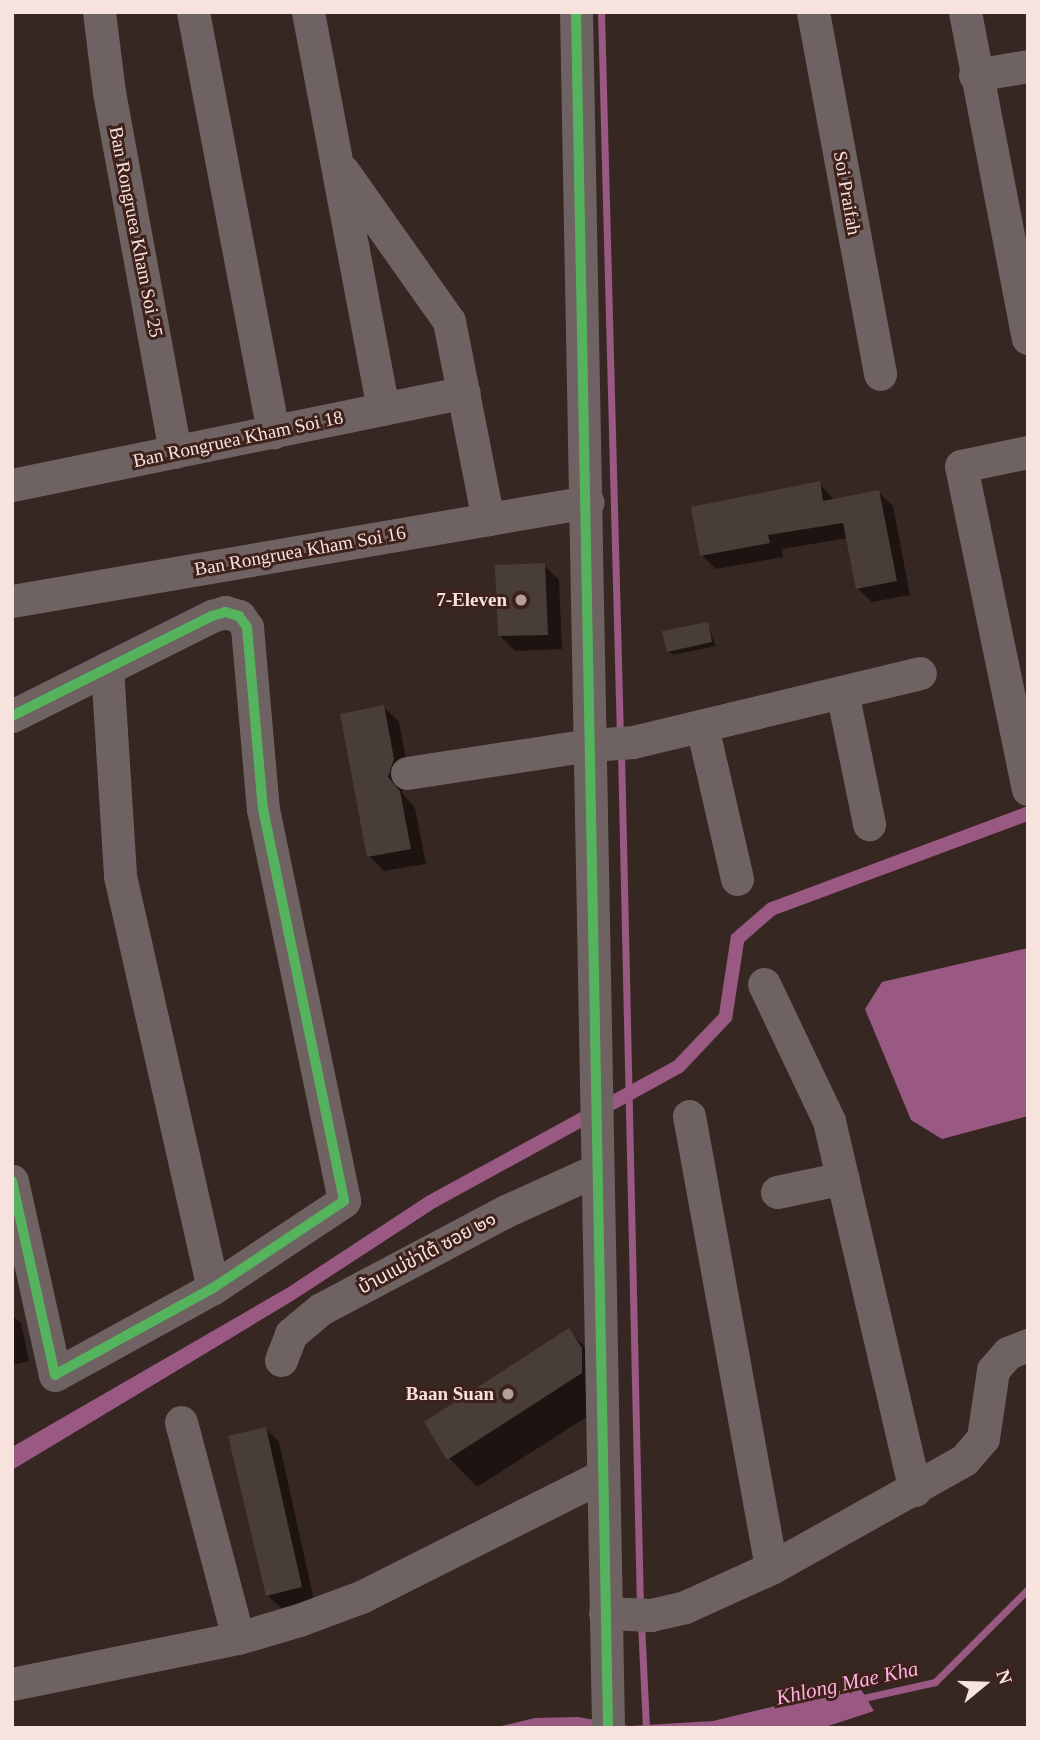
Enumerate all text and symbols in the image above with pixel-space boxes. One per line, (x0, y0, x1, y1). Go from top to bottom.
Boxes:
street label: Ban Rongruea Kham Soi 25 (104, 125, 168, 339)
street label: Soi Praifah (828, 149, 866, 237)
street label: Ban Rongruea Kham Soi 18 (131, 406, 345, 472)
street label: Ban Rongruea Kham Soi 16 (193, 521, 407, 581)
place label: 7-Eleven (436, 589, 507, 611)
marker: 7-Eleven (513, 592, 529, 608)
street label: บ้านแม่ข่าใต้ ซอย ๒๑ (354, 1207, 500, 1299)
place label: Baan Suan (406, 1383, 494, 1405)
marker: Baan Suan (500, 1386, 516, 1402)
north arrow (949, 1649, 1019, 1719)
water label: Khlong Mae Kha (774, 1656, 920, 1710)
text: N (992, 1667, 1016, 1687)

